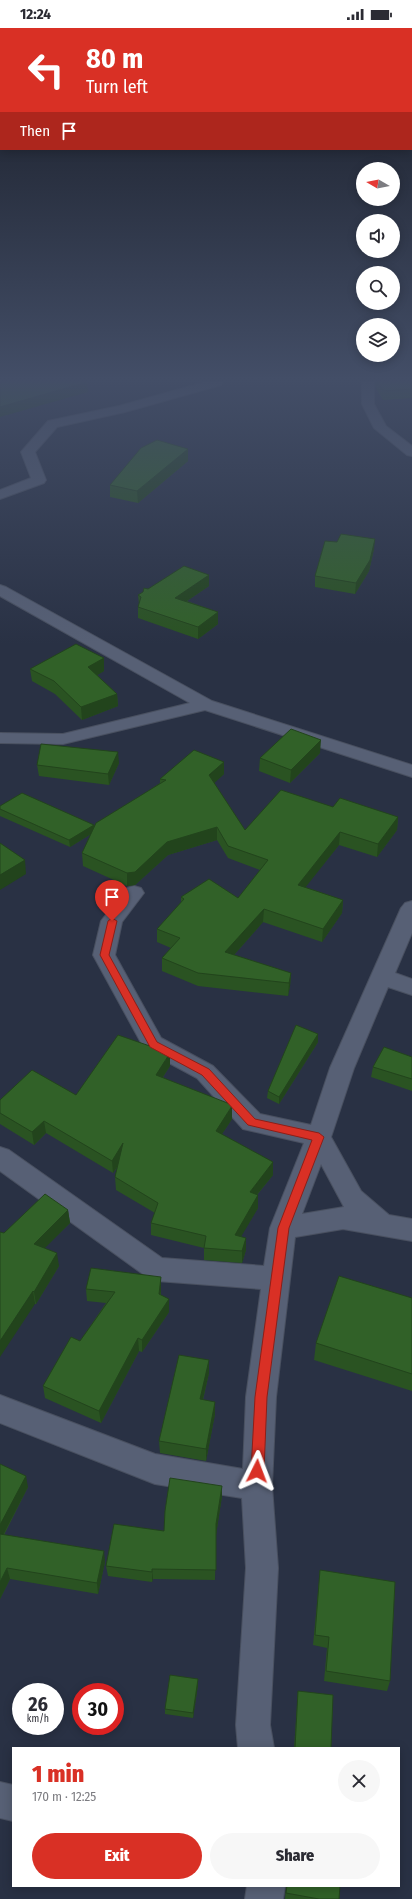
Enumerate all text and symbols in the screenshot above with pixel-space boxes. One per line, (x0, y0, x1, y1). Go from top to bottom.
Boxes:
text: 12:24 (20, 5, 51, 23)
text: 80 m (86, 42, 143, 75)
icon: left (20, 44, 72, 96)
text: Turn left (86, 76, 148, 98)
icon: arrive (58, 120, 80, 142)
text: Then (20, 122, 50, 140)
north arrow (356, 162, 400, 206)
map controls (356, 162, 400, 362)
button: sound (356, 214, 400, 258)
button: search (356, 266, 400, 310)
button: layers (356, 318, 400, 362)
pin (95, 880, 129, 921)
icon: arrive (101, 886, 123, 908)
position arrow (236, 1450, 278, 1492)
speed limit sign: 30 (72, 1683, 124, 1735)
text: 26 (28, 1692, 48, 1716)
text: km/h (27, 1713, 49, 1725)
text: 1 min (32, 1760, 84, 1788)
button: close (338, 1760, 380, 1802)
text: 170 m · 12:25 (32, 1789, 96, 1804)
button: Exit (32, 1833, 202, 1879)
button: Share (210, 1833, 380, 1879)

